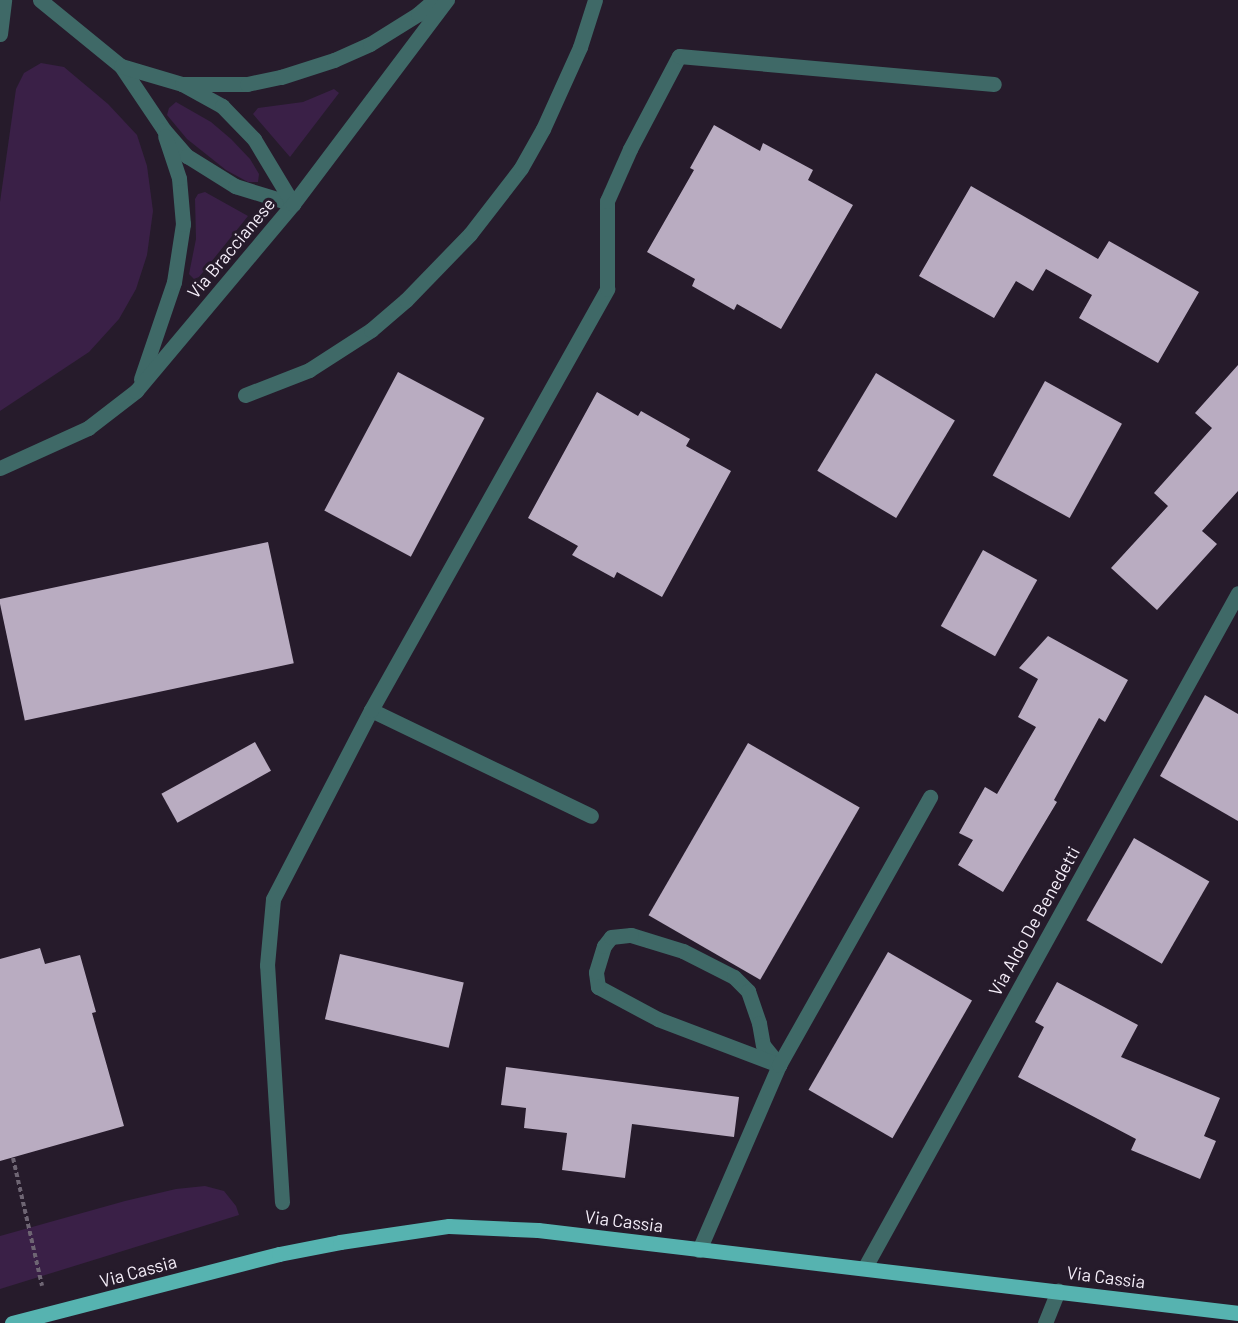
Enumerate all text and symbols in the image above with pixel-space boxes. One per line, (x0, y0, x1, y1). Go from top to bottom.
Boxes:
street label: Via Braccianese (183, 193, 279, 303)
street label: Via Aldo De Benedetti (984, 842, 1084, 1000)
street label: Via Cassia (584, 1205, 664, 1237)
street label: Via Cassia (97, 1250, 179, 1292)
street label: Via Cassia (1066, 1261, 1146, 1293)

